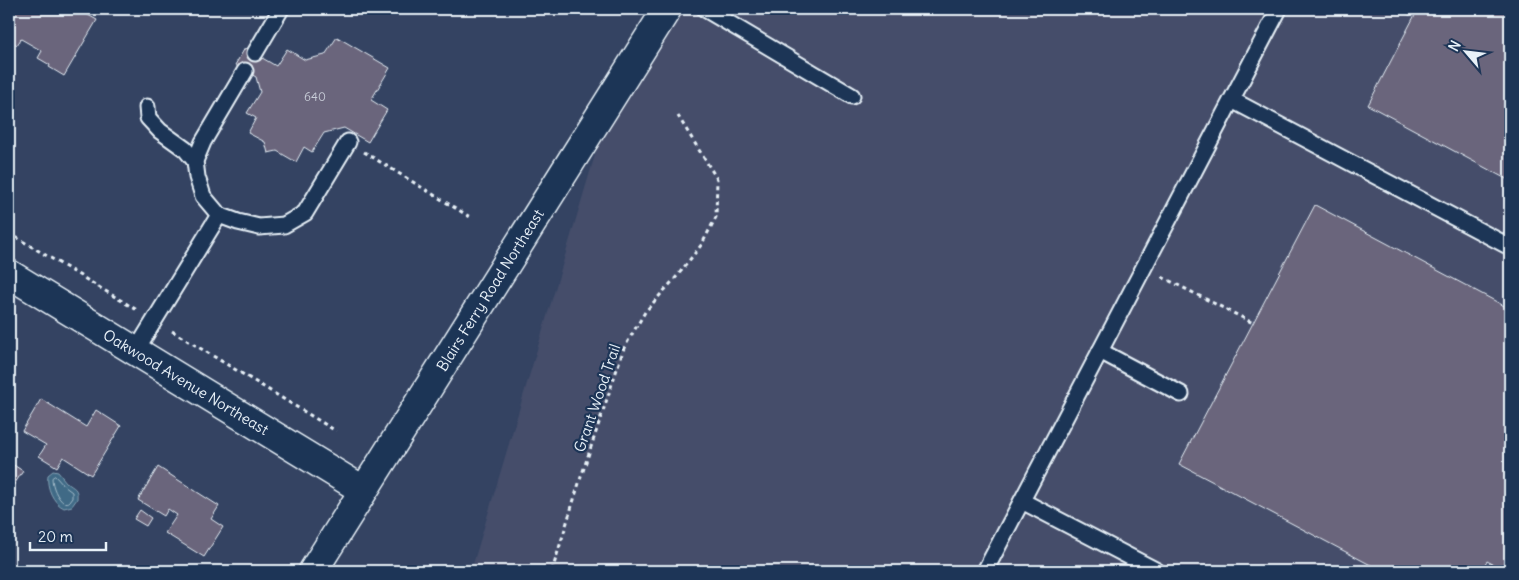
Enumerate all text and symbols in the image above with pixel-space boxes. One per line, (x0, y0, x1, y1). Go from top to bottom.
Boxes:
north arrow (1442, 28, 1492, 78)
text: N (1444, 37, 1465, 54)
house number: 640 (304, 89, 326, 104)
street label: Blairs Ferry Road Northeast (432, 205, 548, 375)
street label: Oakwood Avenue Northeast (100, 325, 272, 439)
street label: Grant Wood Trail (570, 342, 624, 454)
scale bar (30, 520, 106, 552)
text: 20 m (38, 527, 73, 546)

